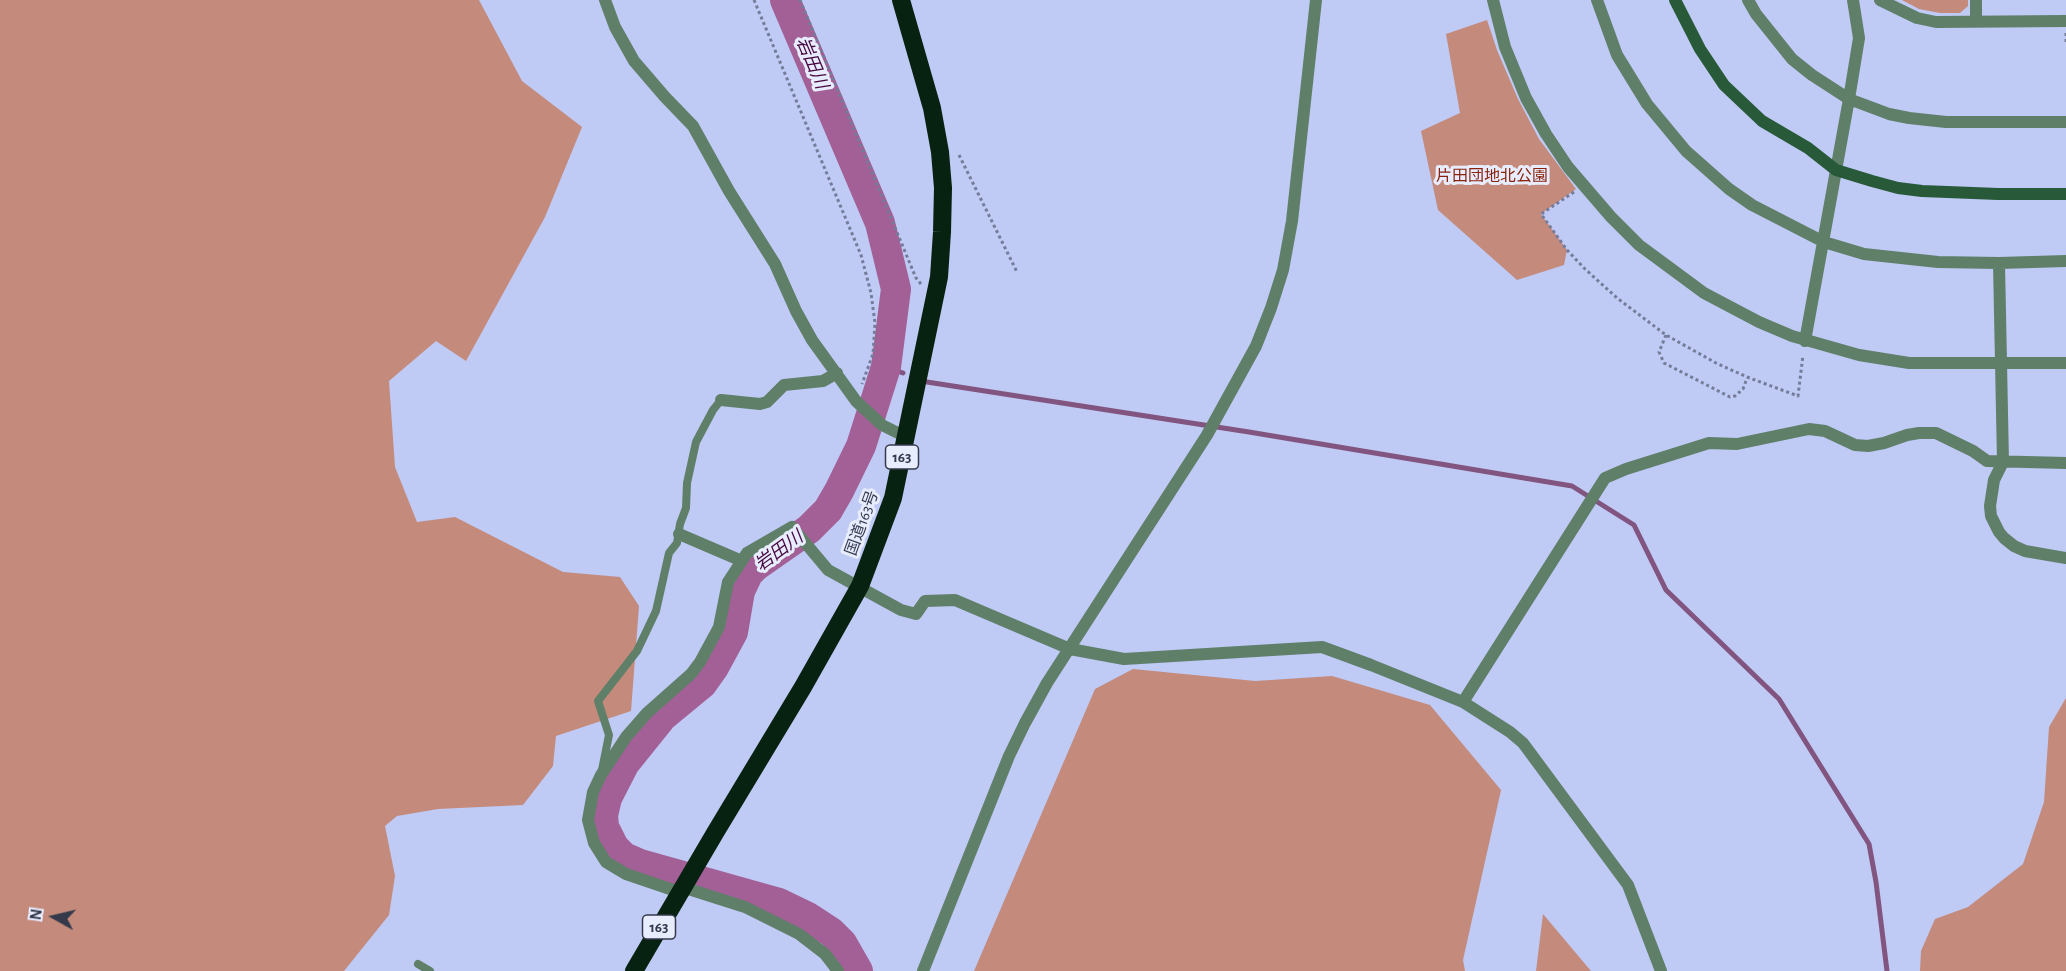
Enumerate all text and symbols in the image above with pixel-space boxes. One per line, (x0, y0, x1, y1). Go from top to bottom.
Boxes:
water label: 岩田川 (792, 34, 832, 92)
park label: 片田団地北公園 (1436, 166, 1548, 186)
road number: 163 (886, 445, 918, 469)
street label: 国道163号 (841, 488, 883, 558)
water label: 岩田川 (751, 526, 807, 576)
north arrow (24, 887, 84, 947)
text: N (27, 908, 45, 921)
road number: 163 (642, 915, 676, 939)

